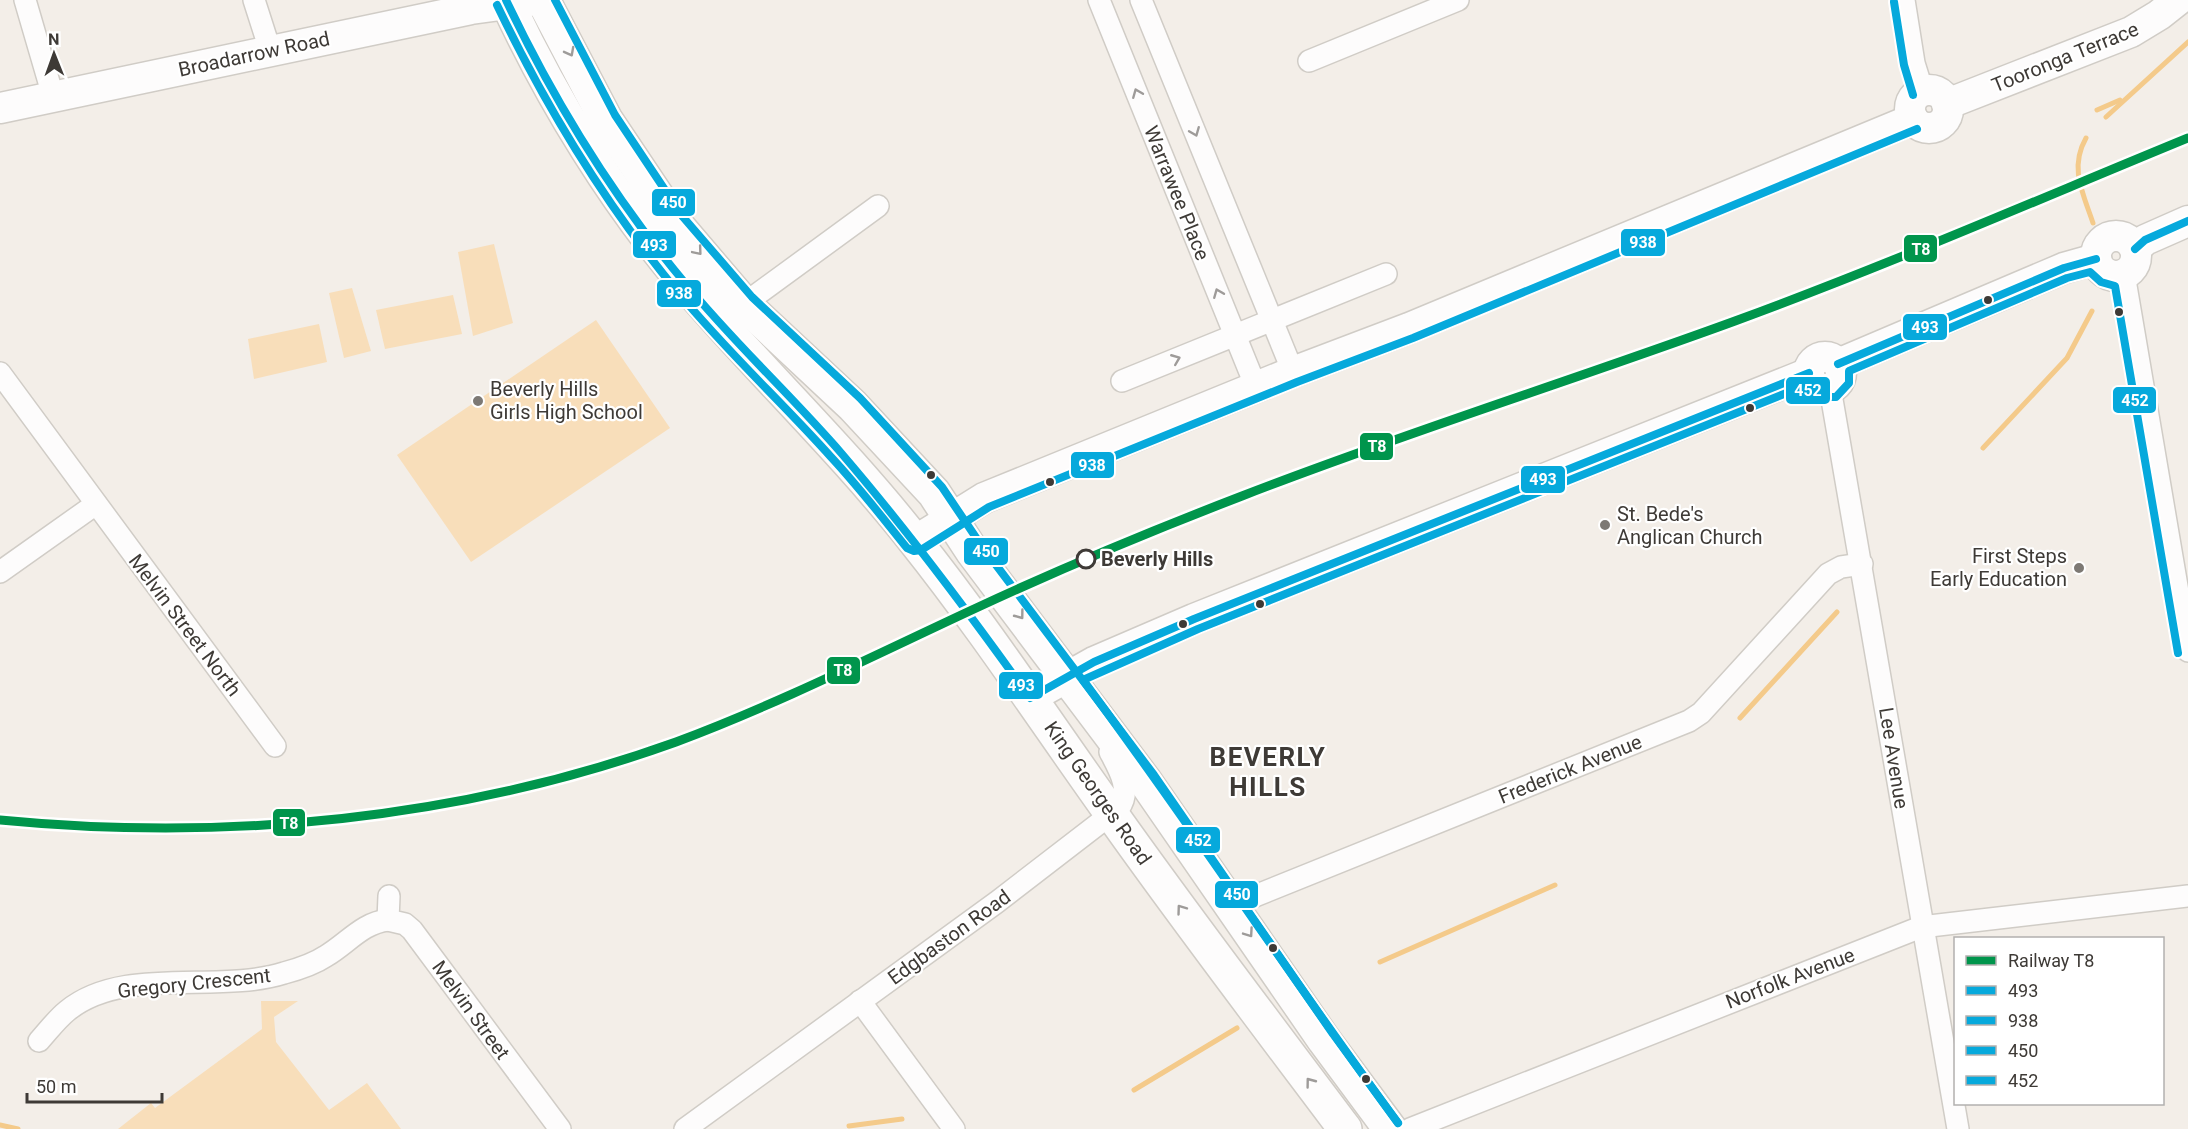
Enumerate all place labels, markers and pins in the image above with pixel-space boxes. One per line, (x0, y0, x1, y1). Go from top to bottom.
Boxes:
unlabelled marker (1982, 294, 1994, 306)
unlabelled marker (2113, 306, 2125, 318)
place label: Beverly Hills Girls High School (490, 377, 643, 424)
marker: Beverly Hills Girls High School (471, 394, 485, 408)
unlabelled marker (1744, 402, 1756, 414)
unlabelled marker (925, 469, 937, 481)
unlabelled marker (1044, 476, 1056, 488)
place label: St. Bede's Anglican Church (1617, 502, 1763, 549)
marker: St. Bede's Anglican Church (1598, 518, 1612, 532)
place label: First Steps Early Education (1930, 544, 2067, 591)
place label: Beverly Hills (1101, 547, 1213, 571)
marker: Beverly Hills (1076, 549, 1096, 569)
marker: First Steps Early Education (2072, 561, 2086, 575)
unlabelled marker (1254, 598, 1266, 610)
unlabelled marker (1177, 618, 1189, 630)
unlabelled marker (1267, 942, 1279, 954)
unlabelled marker (1360, 1073, 1372, 1085)

